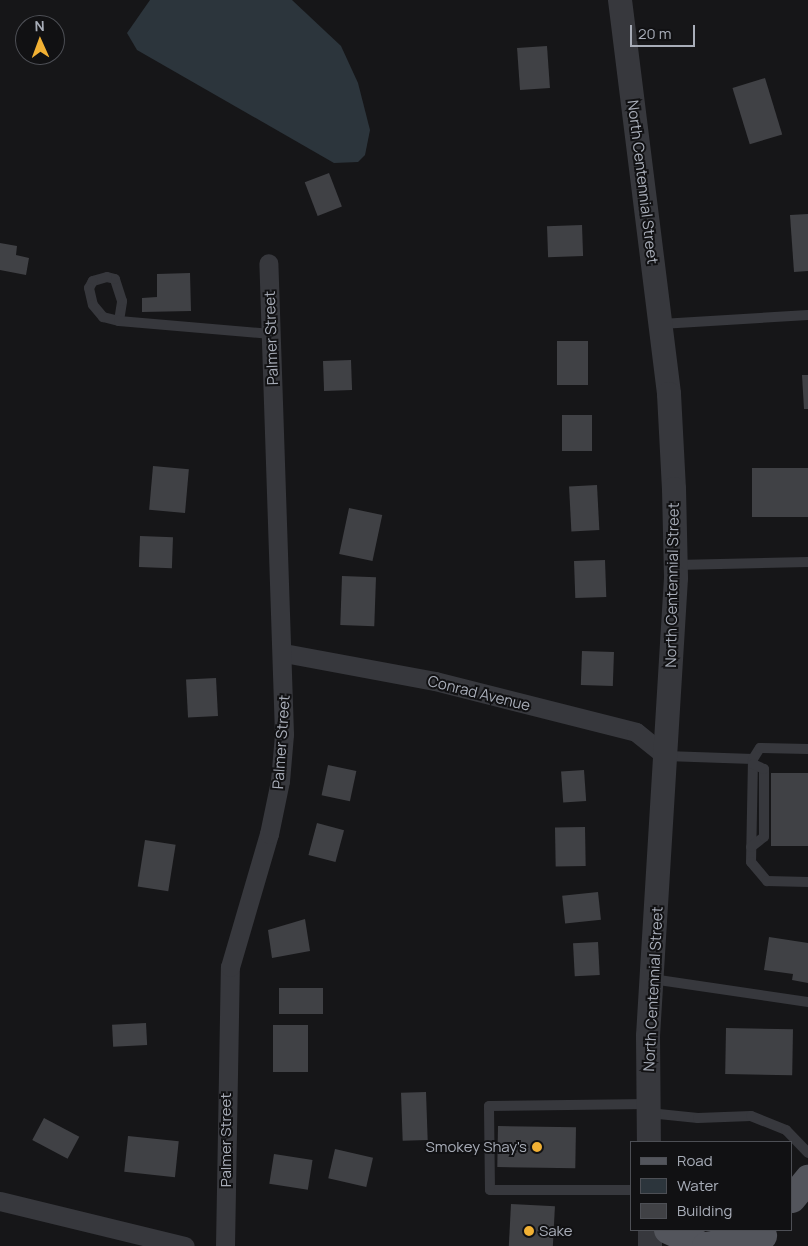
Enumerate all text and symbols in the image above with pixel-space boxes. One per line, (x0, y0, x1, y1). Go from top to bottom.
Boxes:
north arrow (15, 15, 65, 65)
scale bar (633, 15, 698, 47)
text: N (34, 16, 45, 35)
text: 20 m (638, 23, 671, 44)
street label: North Centennial Street (624, 99, 662, 265)
street label: Palmer Street (260, 290, 282, 386)
street label: North Centennial Street (662, 502, 682, 668)
street label: Conrad Avenue (426, 672, 532, 714)
street label: Palmer Street (269, 694, 293, 790)
street label: North Centennial Street (640, 906, 666, 1072)
street label: Palmer Street (217, 1093, 235, 1187)
place label: Smokey Shay's (426, 1138, 527, 1156)
marker: Smokey Shay's (531, 1141, 543, 1153)
legend (630, 1141, 793, 1231)
text: Road (677, 1150, 713, 1171)
text: Water (677, 1175, 719, 1196)
text: Building (677, 1200, 732, 1221)
place label: Sake (539, 1222, 573, 1240)
marker: Sake (523, 1225, 535, 1237)

